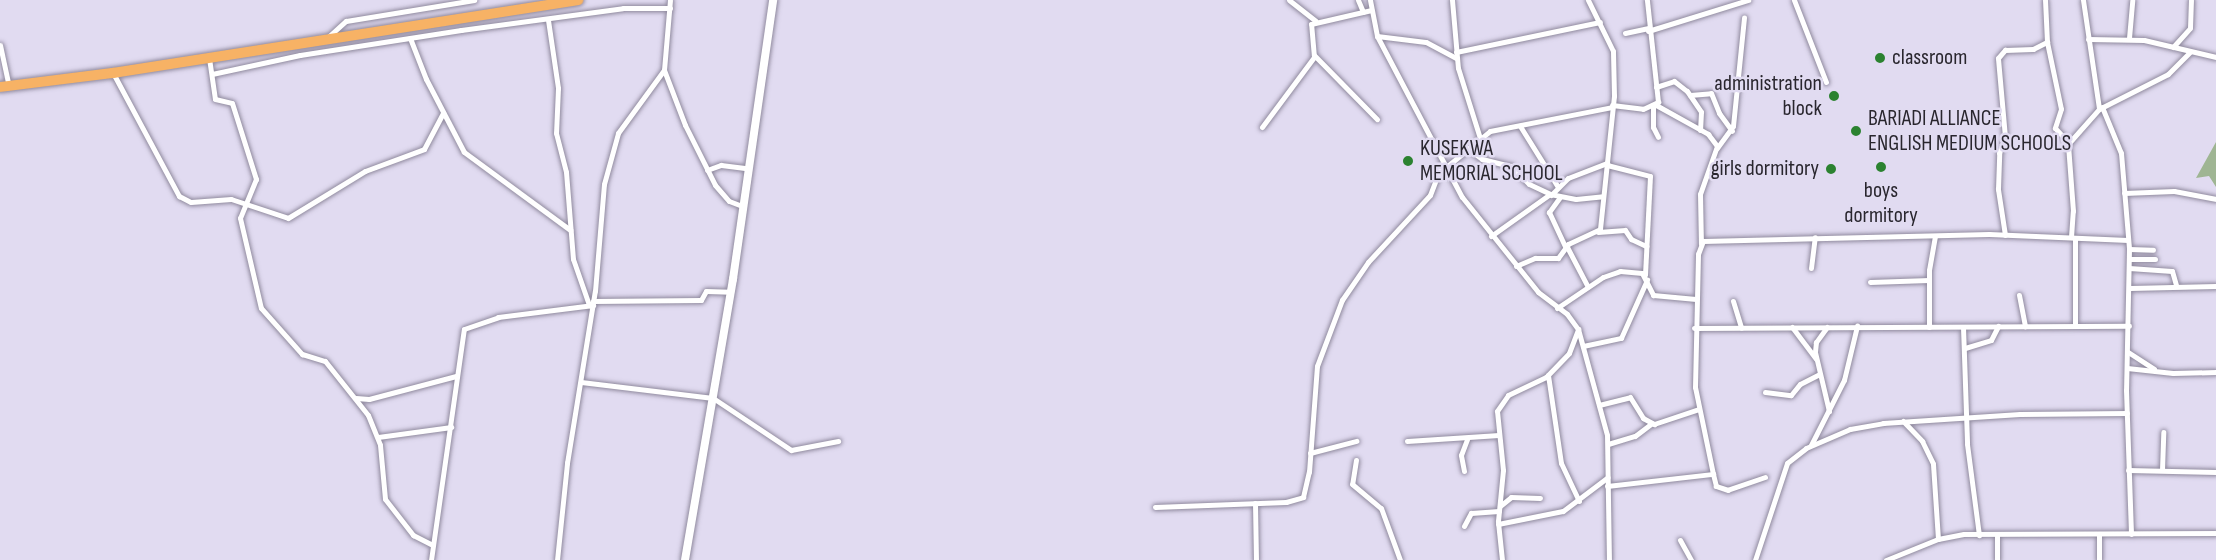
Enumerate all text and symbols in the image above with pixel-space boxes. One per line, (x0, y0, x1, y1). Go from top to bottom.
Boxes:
place label: classroom (1892, 45, 1967, 71)
marker: classroom (1873, 51, 1887, 65)
place label: administration block (1714, 70, 1822, 122)
marker: administration block (1827, 89, 1841, 103)
place label: BARIADI ALLIANCE ENGLISH MEDIUM SCHOOLS (1868, 105, 2071, 156)
marker: BARIADI ALLIANCE ENGLISH MEDIUM SCHOOLS (1849, 124, 1863, 138)
place label: KUSEKWA MEMORIAL SCHOOL (1420, 135, 1563, 186)
marker: KUSEKWA MEMORIAL SCHOOL (1401, 154, 1415, 168)
place label: girls dormitory (1711, 156, 1819, 182)
marker: boys dormitory (1874, 160, 1888, 174)
marker: girls dormitory (1824, 162, 1838, 176)
place label: boys dormitory (1844, 177, 1918, 228)

